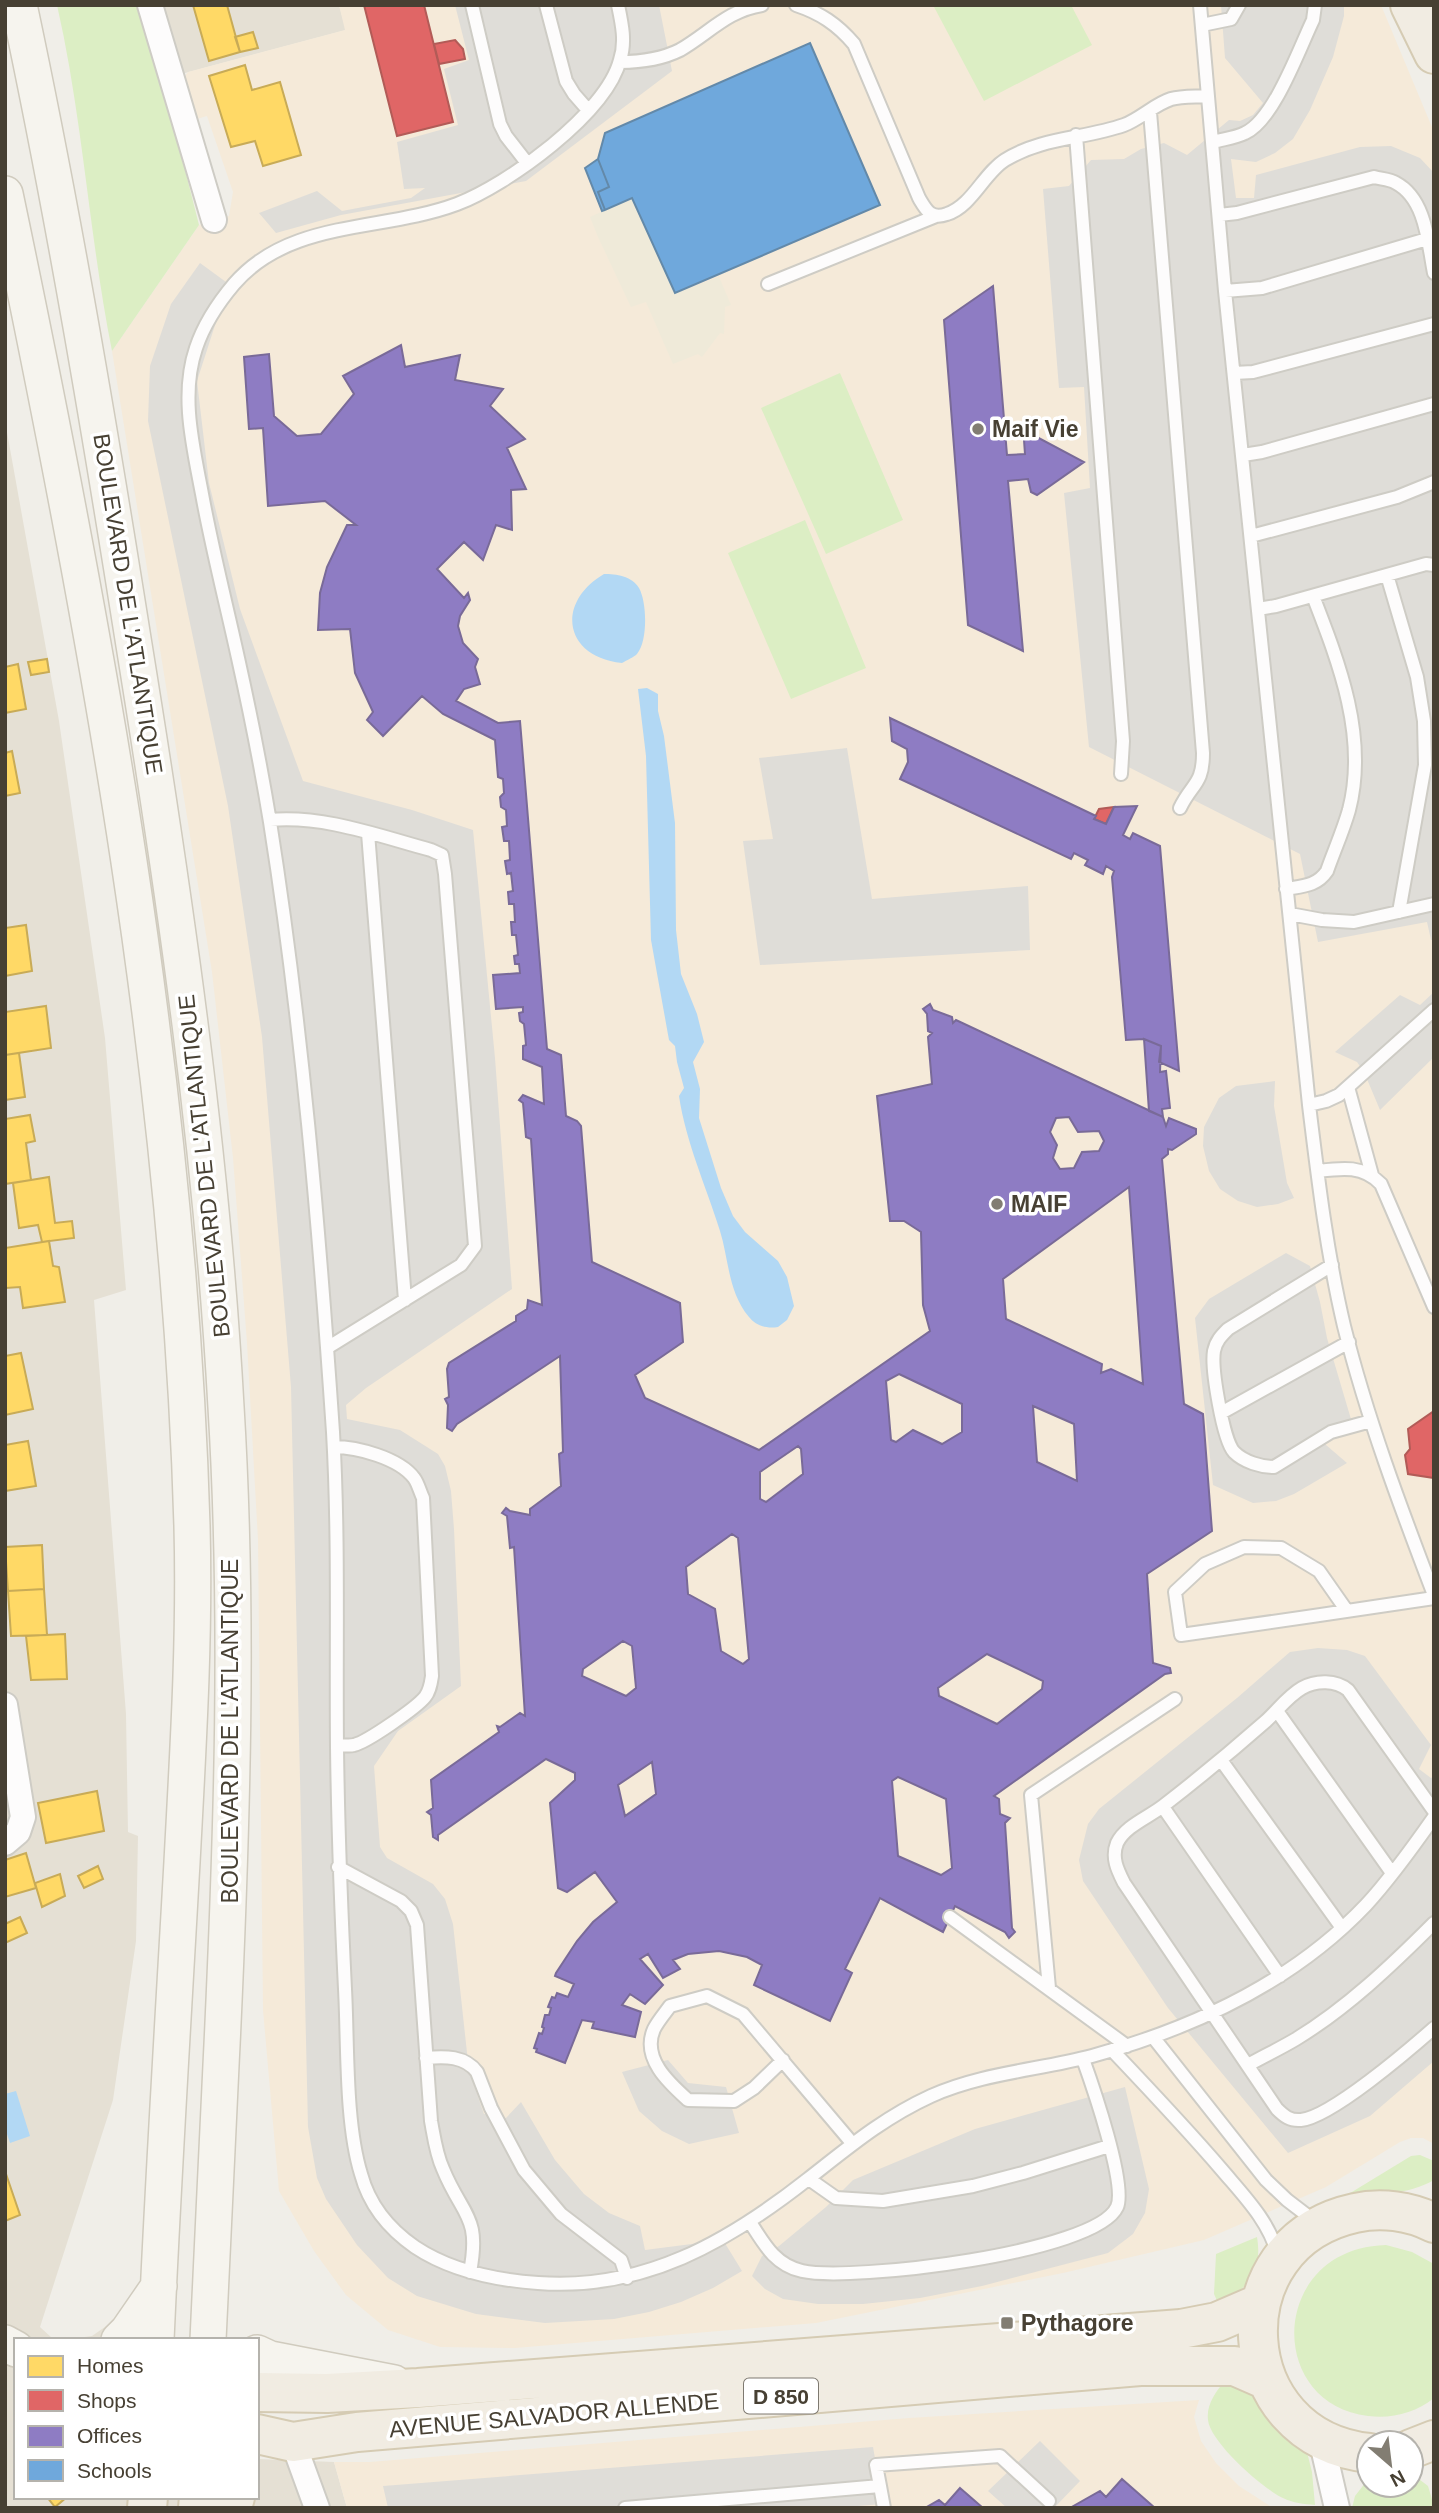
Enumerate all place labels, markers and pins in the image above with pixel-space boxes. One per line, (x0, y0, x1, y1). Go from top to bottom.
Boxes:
place label: Maif Vie (992, 416, 1079, 442)
marker: Maif Vie (970, 421, 986, 437)
place label: MAIF (1011, 1191, 1067, 1217)
marker: MAIF (989, 1196, 1005, 1212)
place label: Pythagore (1021, 2310, 1133, 2336)
marker: Pythagore (999, 2315, 1015, 2331)

